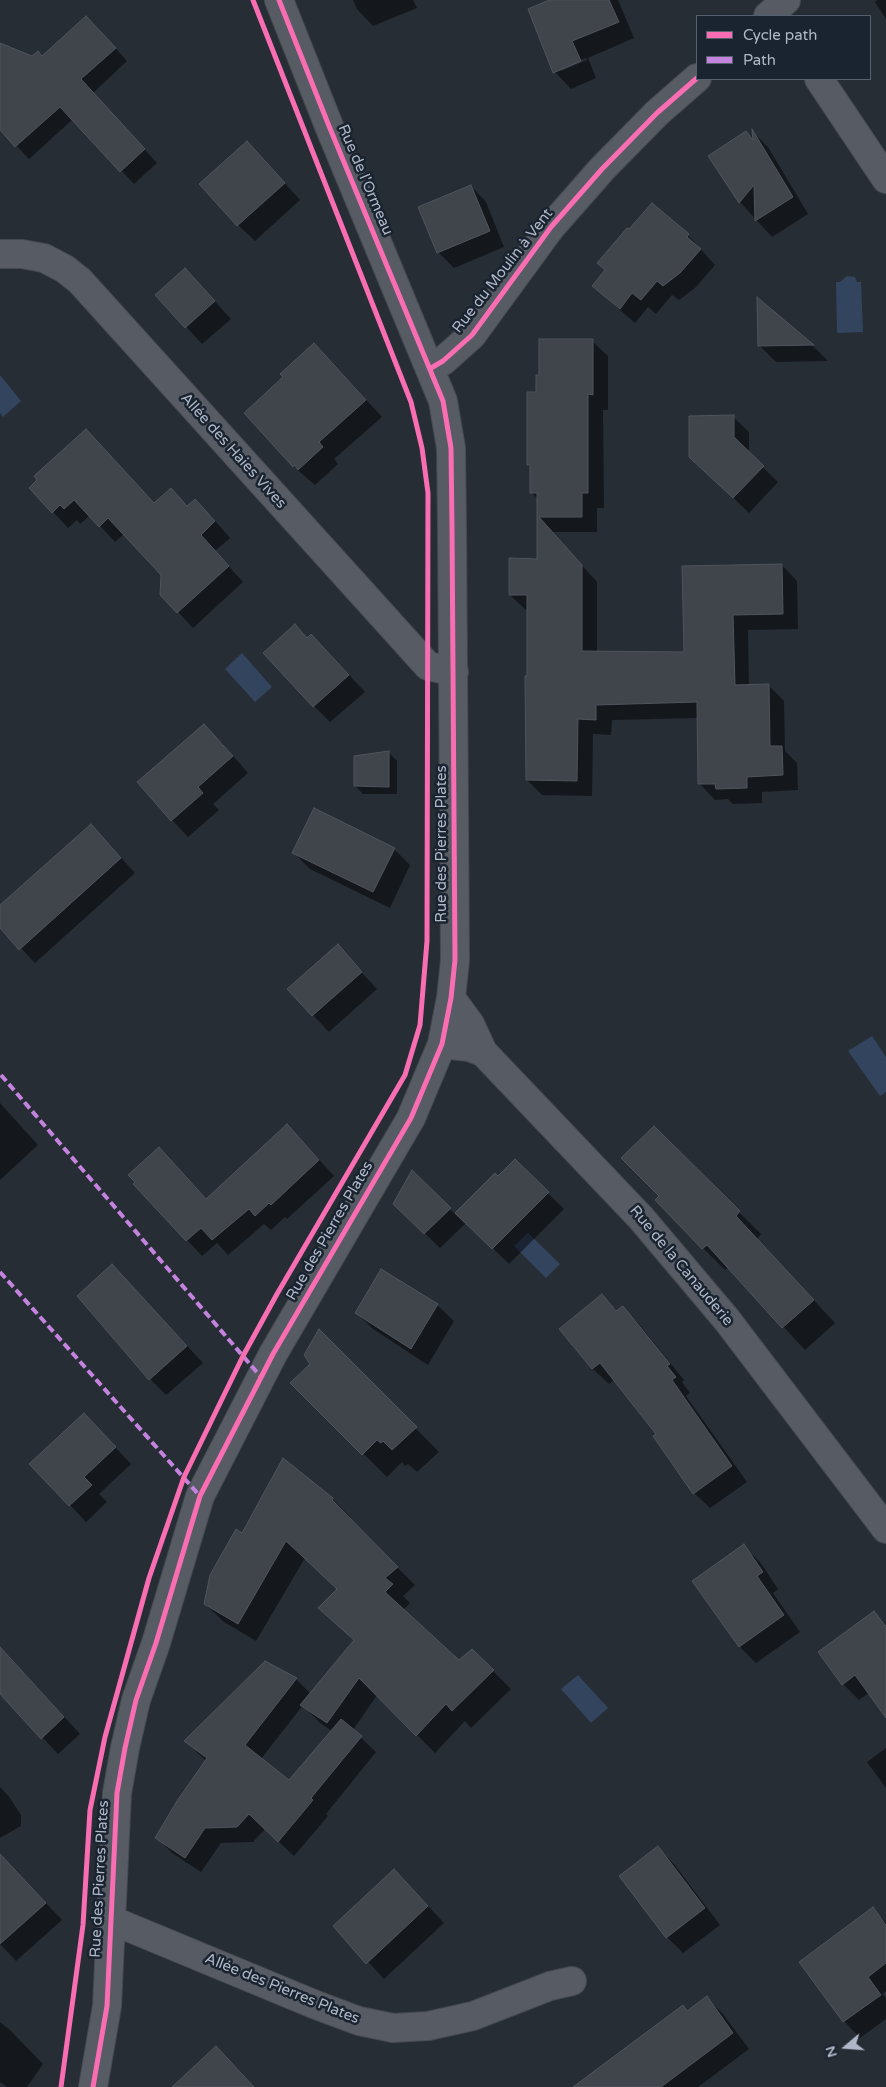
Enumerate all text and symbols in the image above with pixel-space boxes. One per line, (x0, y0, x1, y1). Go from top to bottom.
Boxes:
legend (696, 15, 871, 80)
text: Cycle path (743, 26, 817, 44)
text: Path (743, 51, 776, 69)
street label: Rue de l'Ormeau (334, 122, 396, 238)
street label: Rue du Moulin à Vent (449, 205, 557, 337)
street label: Allée des Haies Vives (176, 390, 290, 512)
street label: Rue des Pierres Plates (433, 765, 451, 923)
street label: Rue des Pierres Plates (283, 1158, 377, 1304)
street label: Rue de la Canauderie (625, 1202, 737, 1330)
street label: Rue des Pierres Plates (87, 1800, 113, 1958)
street label: Allée des Pierres Plates (202, 1950, 362, 2028)
north arrow (821, 2022, 871, 2072)
text: N (821, 2044, 841, 2060)

